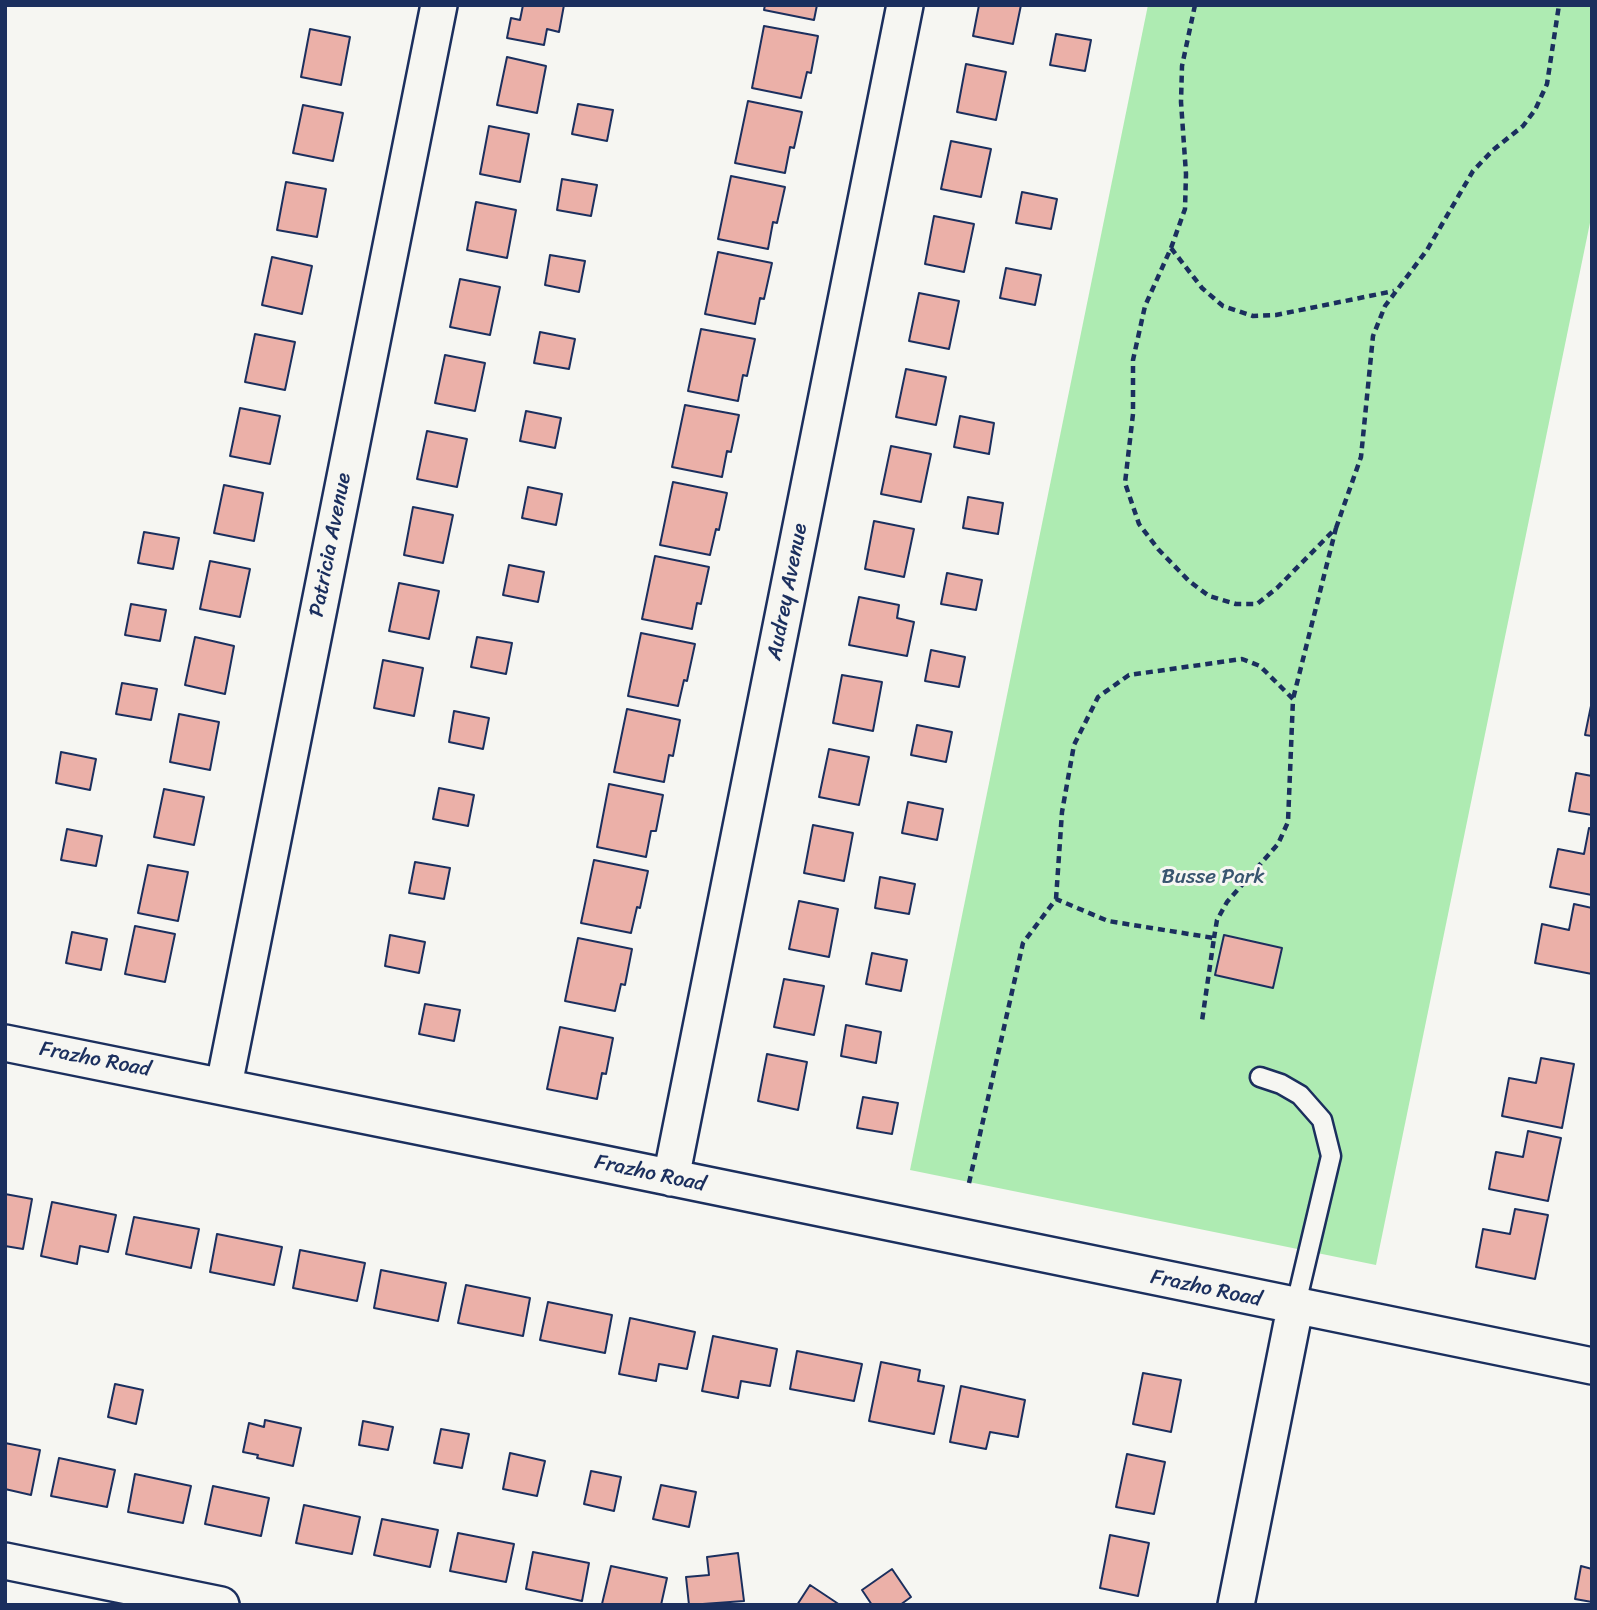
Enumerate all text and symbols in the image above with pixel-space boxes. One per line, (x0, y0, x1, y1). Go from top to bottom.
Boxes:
street label: Patricia Avenue (305, 471, 357, 619)
street label: Audrey Avenue (762, 521, 814, 663)
park label: Busse Park (1161, 865, 1265, 891)
street label: Frazho Road (37, 1037, 153, 1083)
street label: Frazho Road (592, 1150, 708, 1198)
street label: Frazho Road (1148, 1265, 1264, 1313)

